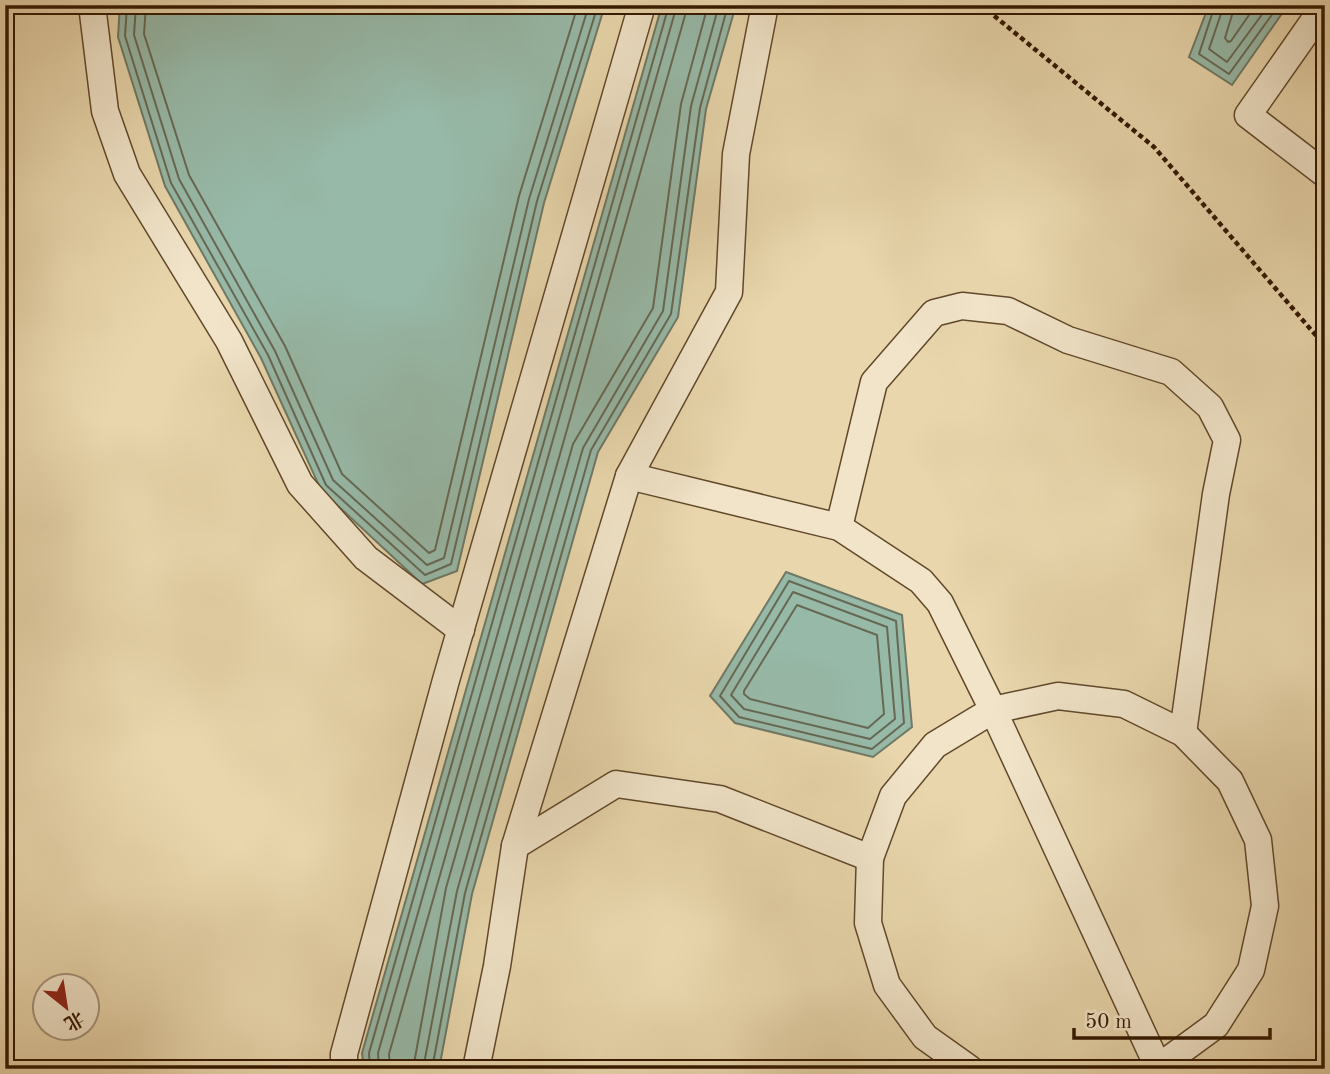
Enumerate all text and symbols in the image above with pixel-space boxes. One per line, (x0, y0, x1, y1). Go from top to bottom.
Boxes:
north arrow (32, 972, 102, 1042)
scale bar (1074, 997, 1270, 1041)
text: 北 (60, 1007, 87, 1034)
text: 50 m (1085, 1012, 1132, 1033)

